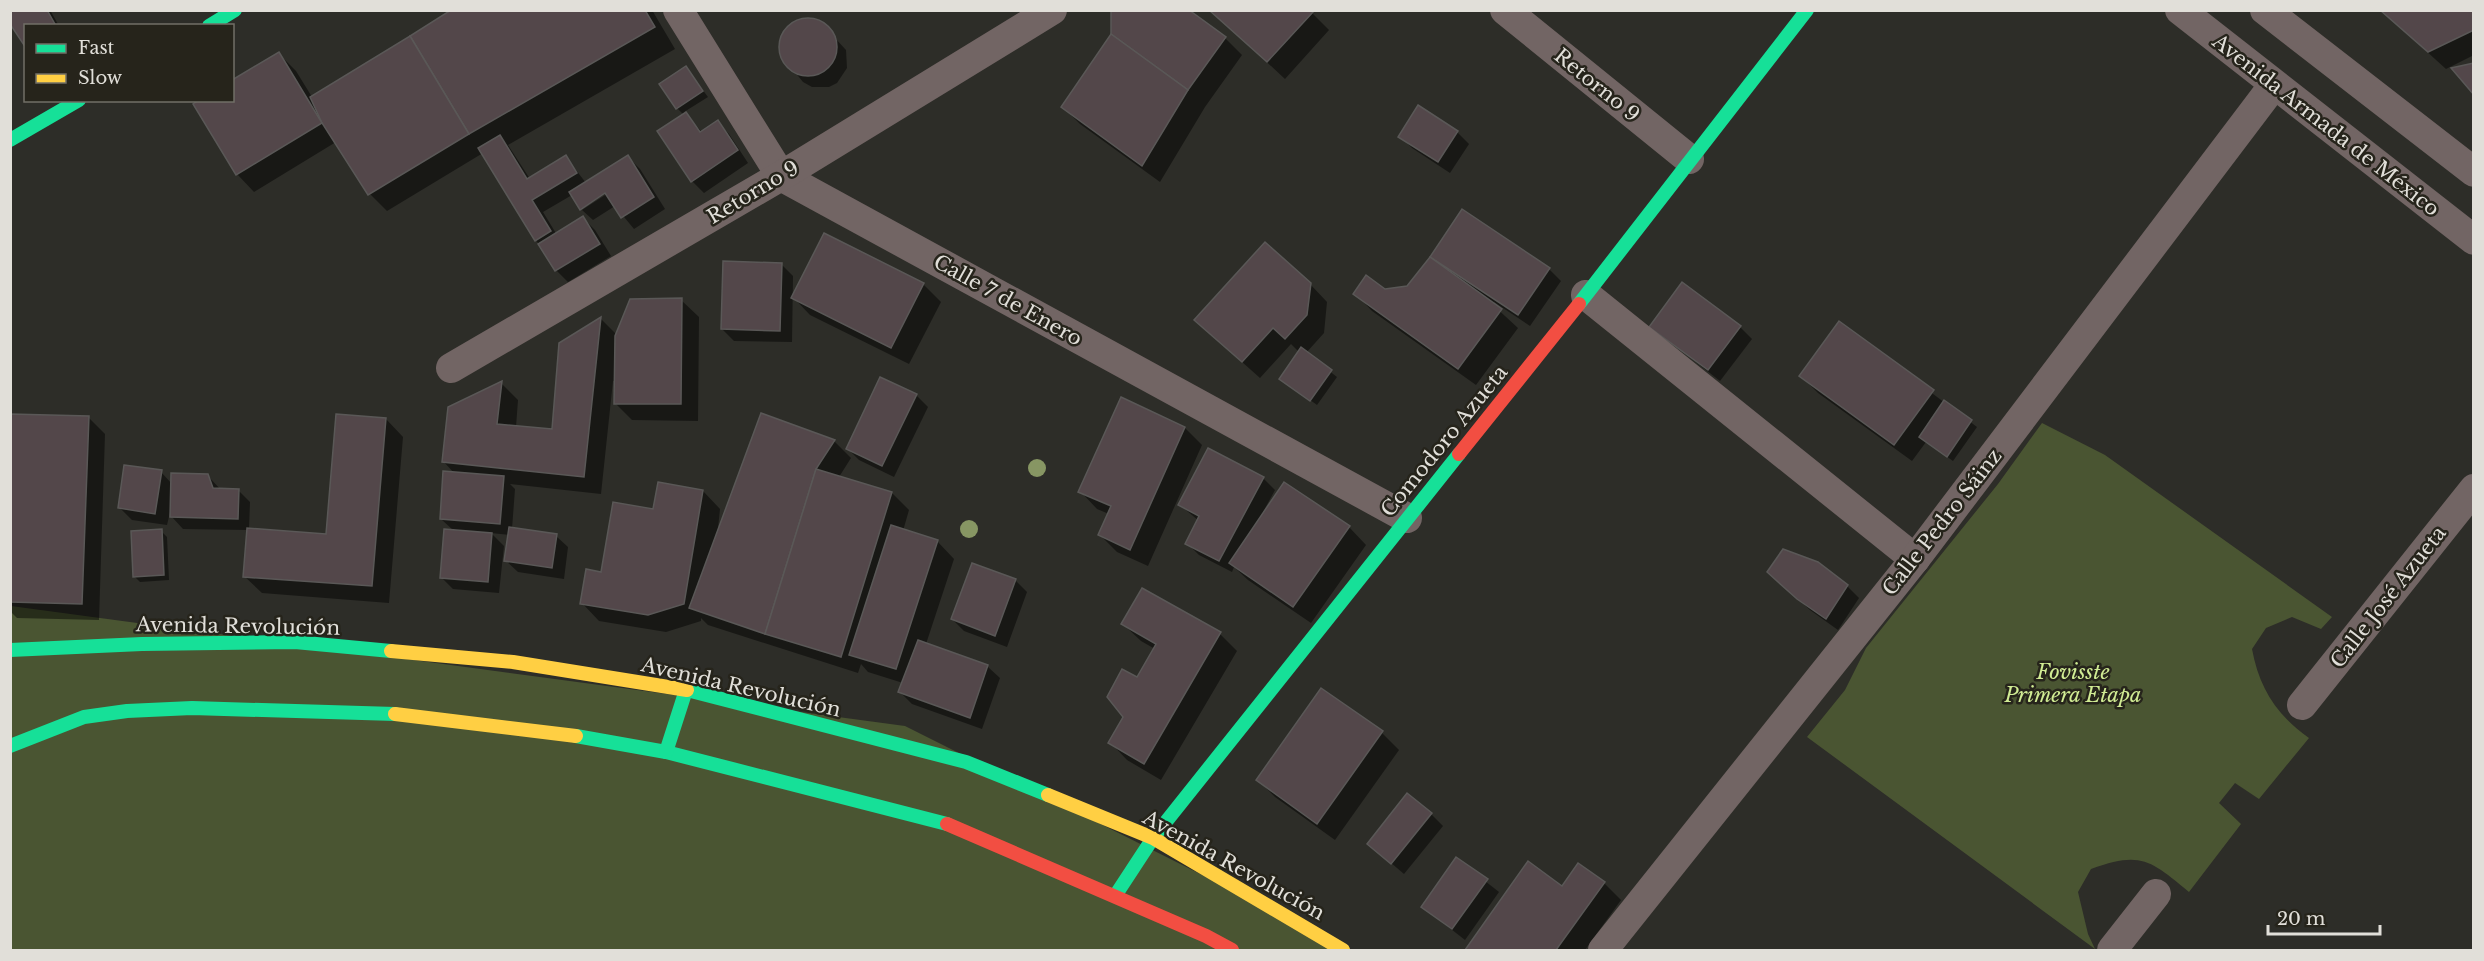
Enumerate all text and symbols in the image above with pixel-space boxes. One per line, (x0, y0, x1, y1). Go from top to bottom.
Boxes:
legend (24, 24, 234, 102)
street label: Avenida Armada de México (2207, 28, 2444, 221)
text: Fast (78, 37, 115, 59)
street label: Retorno 9 (1550, 43, 1644, 127)
text: Slow (78, 67, 123, 89)
street label: Retorno 9 (703, 155, 803, 229)
street label: Calle 7 de Enero (930, 249, 1086, 351)
street label: Comodoro Azueta (1376, 360, 1513, 521)
street label: Calle Pedro Sáinz (1877, 444, 2007, 600)
street label: Calle José Azueta (2325, 521, 2451, 673)
street label: Avenida Revolución (135, 612, 340, 640)
street label: Avenida Revolución (638, 652, 843, 722)
park label: Fovisste Primera Etapa (2003, 660, 2142, 707)
street label: Avenida Revolución (1138, 805, 1329, 925)
scale bar (2268, 898, 2380, 936)
text: 20 m (2277, 908, 2325, 930)

